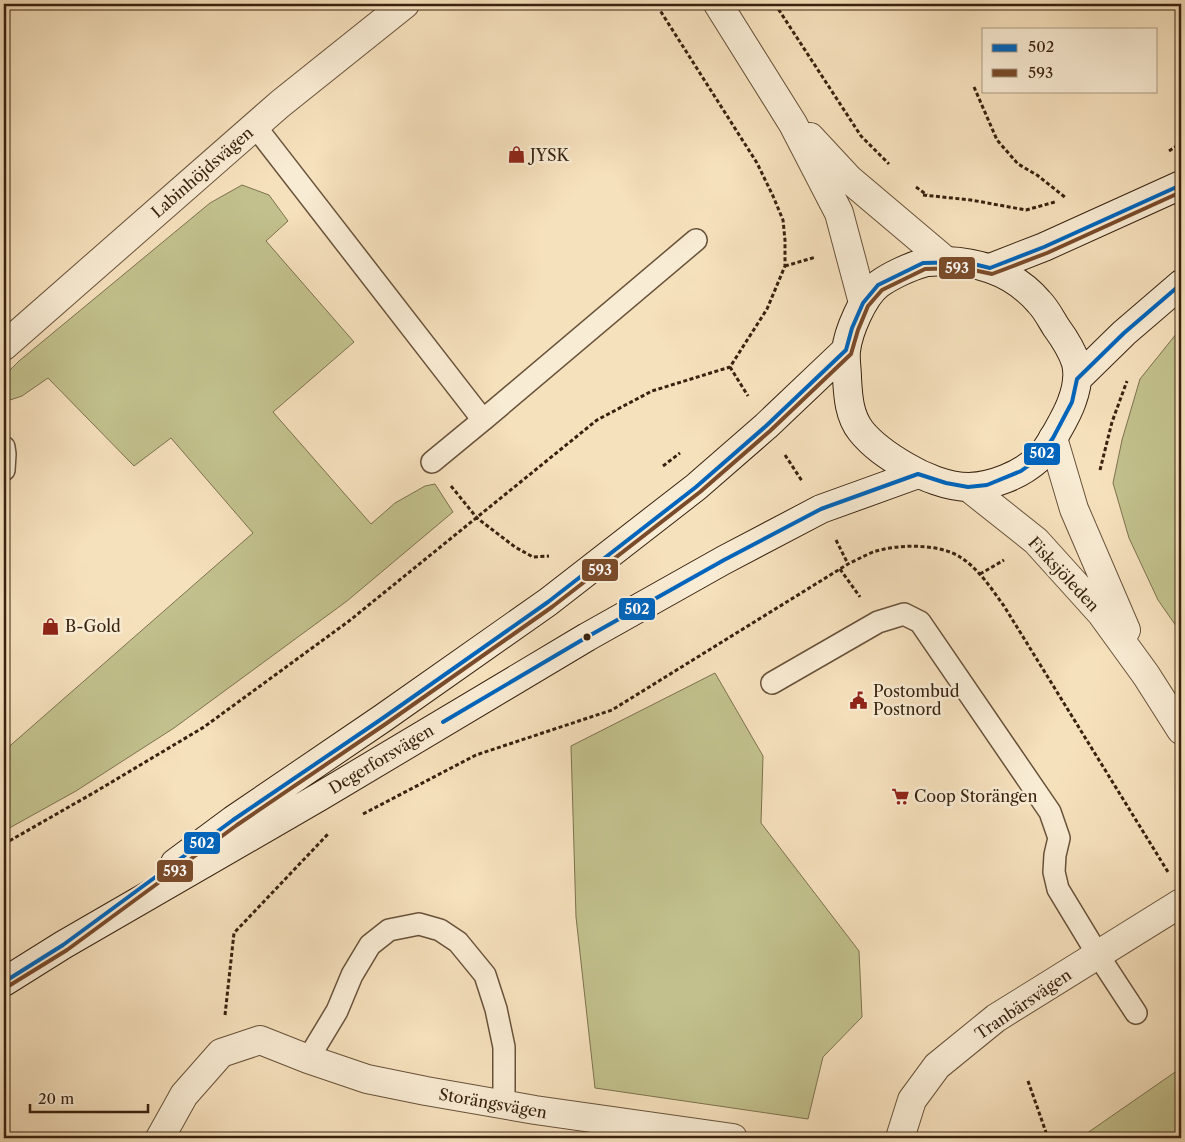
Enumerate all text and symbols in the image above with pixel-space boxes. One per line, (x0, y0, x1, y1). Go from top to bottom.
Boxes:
legend (982, 28, 1158, 92)
text: 502 (1028, 37, 1054, 56)
text: 593 (1028, 63, 1053, 82)
street label: Labinhöjdsvägen (147, 122, 257, 222)
shop icon: JYSK (506, 145, 526, 165)
place label: JYSK (527, 145, 569, 165)
line badge: 593 (938, 256, 976, 280)
text: 593 (945, 259, 969, 277)
line badge: 502 (1023, 442, 1061, 466)
text: 502 (1030, 444, 1054, 462)
street label: Fisksjöleden (1024, 532, 1104, 616)
line badge: 593 (581, 558, 619, 582)
text: 593 (588, 561, 612, 579)
line badge: 502 (618, 597, 656, 621)
text: 502 (625, 600, 649, 618)
shop icon: B-Gold (41, 616, 61, 636)
place label: B-Gold (65, 616, 121, 636)
unlabelled marker (582, 632, 592, 642)
place label: Postombud Postnord (873, 681, 960, 719)
public building icon: Postombud Postnord (849, 690, 869, 710)
street label: Degerforsvägen (325, 720, 437, 798)
supermarket icon: Coop Storängen (890, 786, 910, 806)
place label: Coop Storängen (914, 786, 1038, 806)
line badge: 502 (183, 831, 221, 855)
text: 502 (190, 834, 214, 852)
line badge: 593 (156, 859, 194, 883)
text: 593 (163, 862, 187, 880)
street label: Tranbärsvägen (971, 964, 1075, 1044)
scale bar (30, 1082, 148, 1114)
street label: Storängsvägen (437, 1084, 549, 1122)
text: 20 m (38, 1089, 74, 1108)

